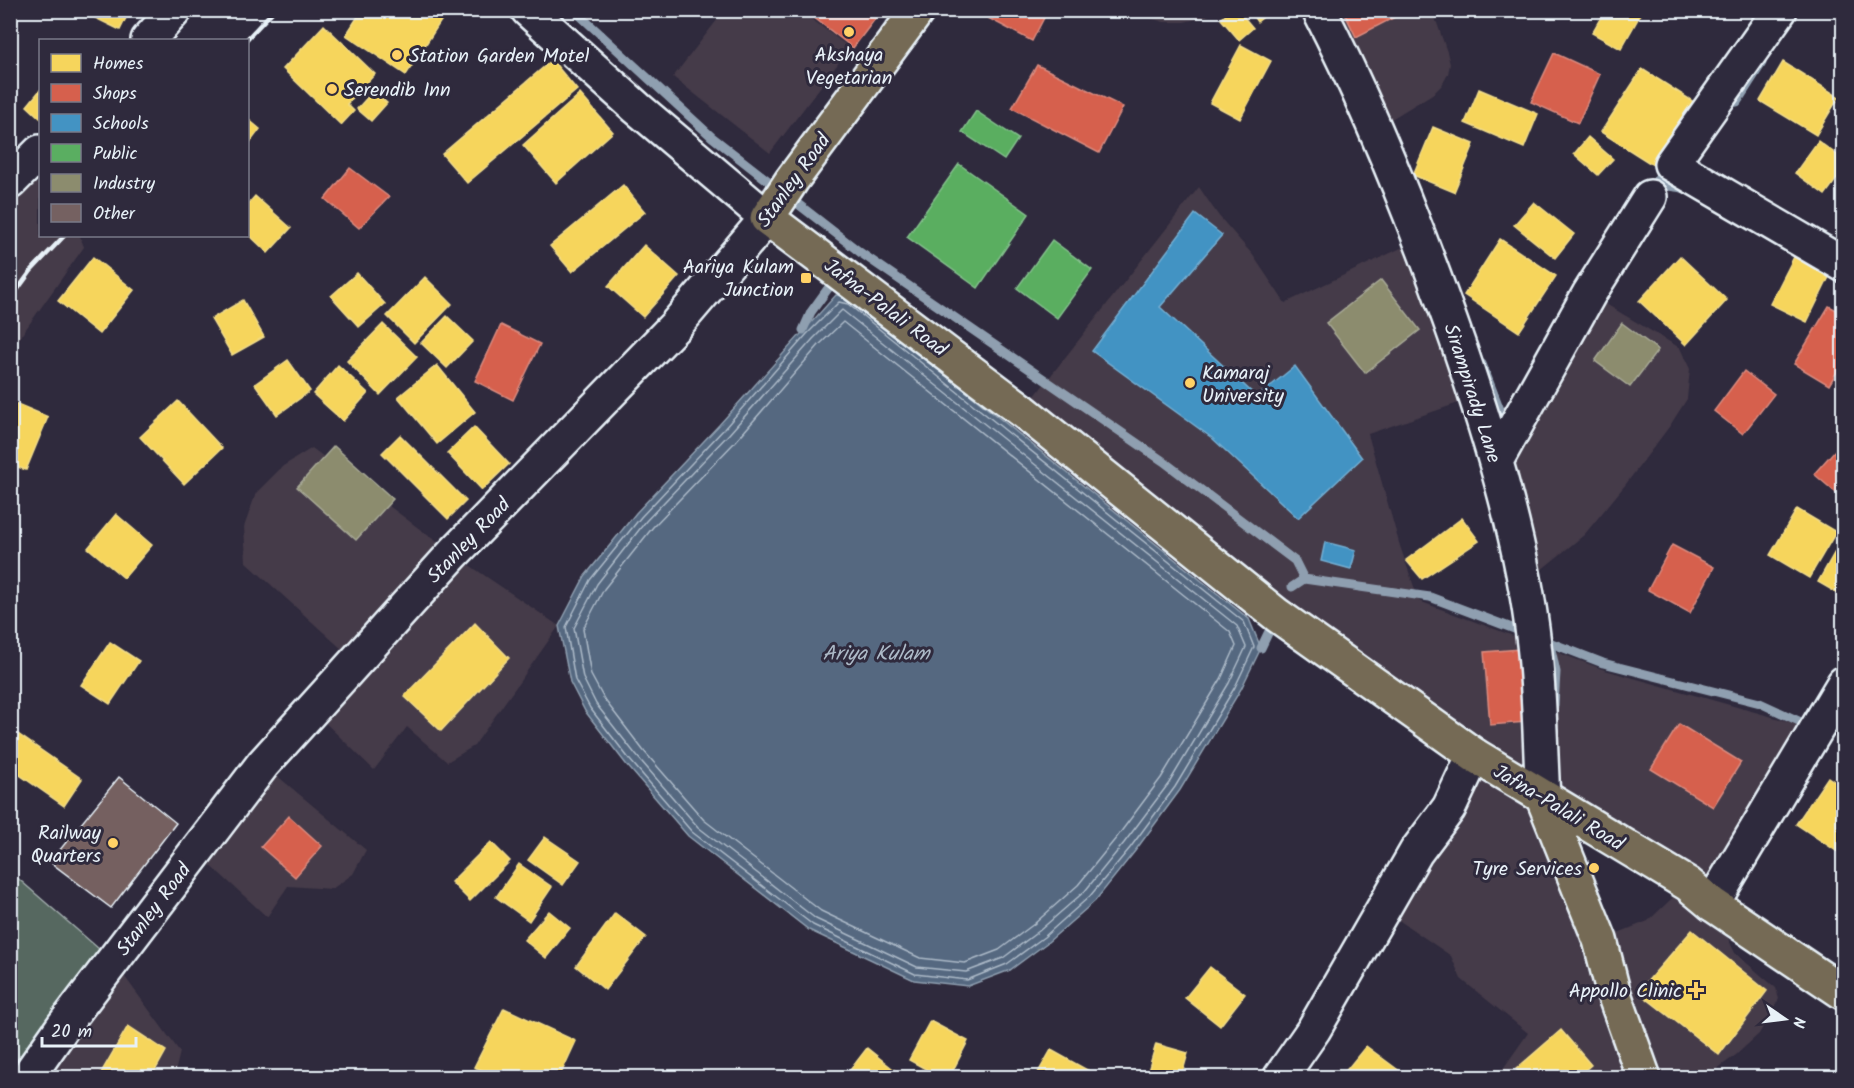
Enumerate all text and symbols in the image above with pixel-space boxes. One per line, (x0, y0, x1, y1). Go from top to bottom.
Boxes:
marker: Akshaya Vegetarian (842, 25, 856, 39)
legend (39, 39, 249, 237)
place label: Akshaya Vegetarian (806, 40, 892, 95)
place label: Station Garden Motel (409, 41, 589, 73)
marker: Station Garden Motel (390, 48, 404, 62)
text: Homes (93, 50, 144, 79)
place label: Serendib Inn (344, 75, 451, 107)
text: Shops (93, 80, 137, 109)
marker: Serendib Inn (325, 82, 339, 96)
text: Schools (93, 110, 149, 139)
street label: Stanley Road (749, 127, 840, 235)
text: Public (93, 140, 138, 169)
text: Industry (93, 170, 155, 199)
text: Other (93, 200, 136, 229)
street label: Jafna-Palali Road (816, 251, 954, 366)
place label: Aariya Kulam Junction (683, 252, 794, 307)
marker: Aariya Kulam Junction (799, 271, 813, 285)
street label: Sirampirady Lane (1433, 320, 1509, 467)
place label: Kamaraj University (1202, 358, 1284, 413)
marker: Kamaraj University (1183, 376, 1197, 390)
street label: Stanley Road (420, 490, 520, 592)
water label: Ariya Kulam (822, 638, 932, 671)
street label: Jafna-Palali Road (1486, 757, 1630, 861)
place label: Railway Quarters (31, 818, 102, 873)
marker: Railway Quarters (106, 836, 120, 850)
place label: Tyre Services (1472, 854, 1582, 886)
street label: Stanley Road (109, 856, 201, 964)
marker: Tyre Services (1587, 861, 1601, 875)
place label: Appollo Clinic (1569, 976, 1682, 1008)
marker: Appollo Clinic (1687, 981, 1705, 999)
north arrow (1755, 989, 1815, 1049)
scale bar (42, 1010, 136, 1048)
text: N (1785, 1014, 1811, 1030)
text: 20 m (51, 1018, 92, 1047)

